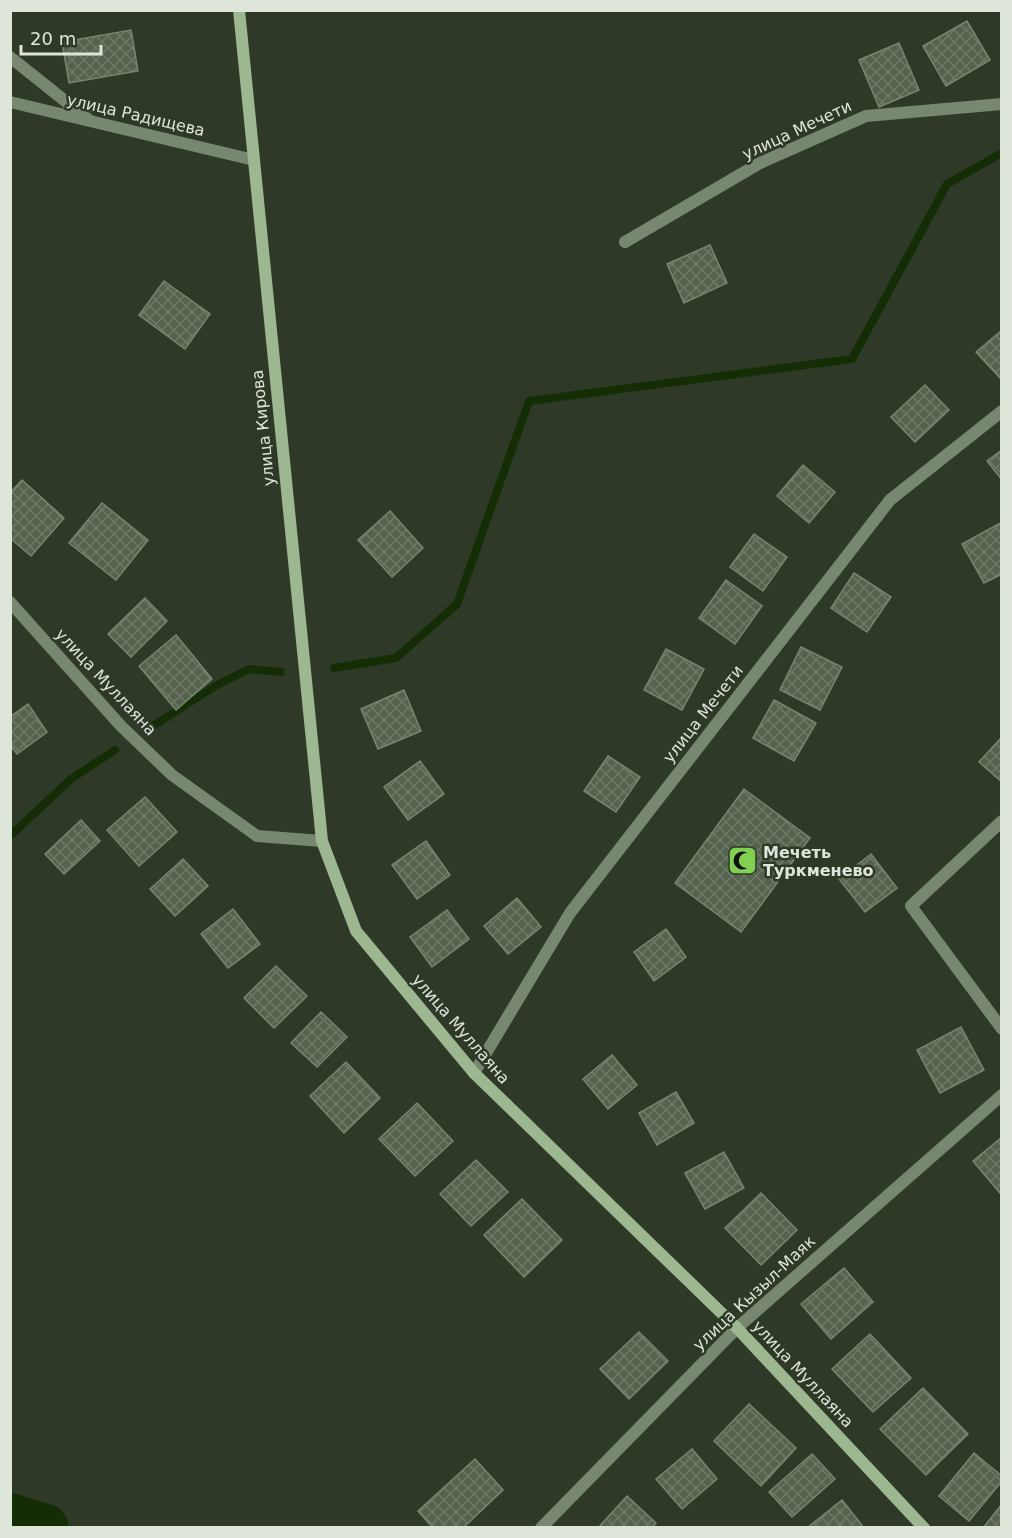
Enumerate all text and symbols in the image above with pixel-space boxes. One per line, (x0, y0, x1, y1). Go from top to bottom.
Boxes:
scale bar (21, 18, 100, 56)
text: 20 m (30, 28, 76, 49)
street label: улица Радищева (65, 90, 207, 140)
street label: улица Мечети (739, 96, 855, 164)
street label: улица Кирова (247, 369, 279, 487)
street label: улица Муллаяна (52, 625, 160, 739)
street label: улица Мечети (659, 661, 747, 767)
place label: Мечеть Туркменево (763, 843, 874, 880)
mosque icon: Мечеть Туркменево (726, 845, 758, 877)
street label: улица Муллаяна (408, 970, 514, 1088)
street label: улица Кызыл-Маяк (689, 1231, 819, 1354)
street label: улица Муллаяна (749, 1317, 857, 1431)

